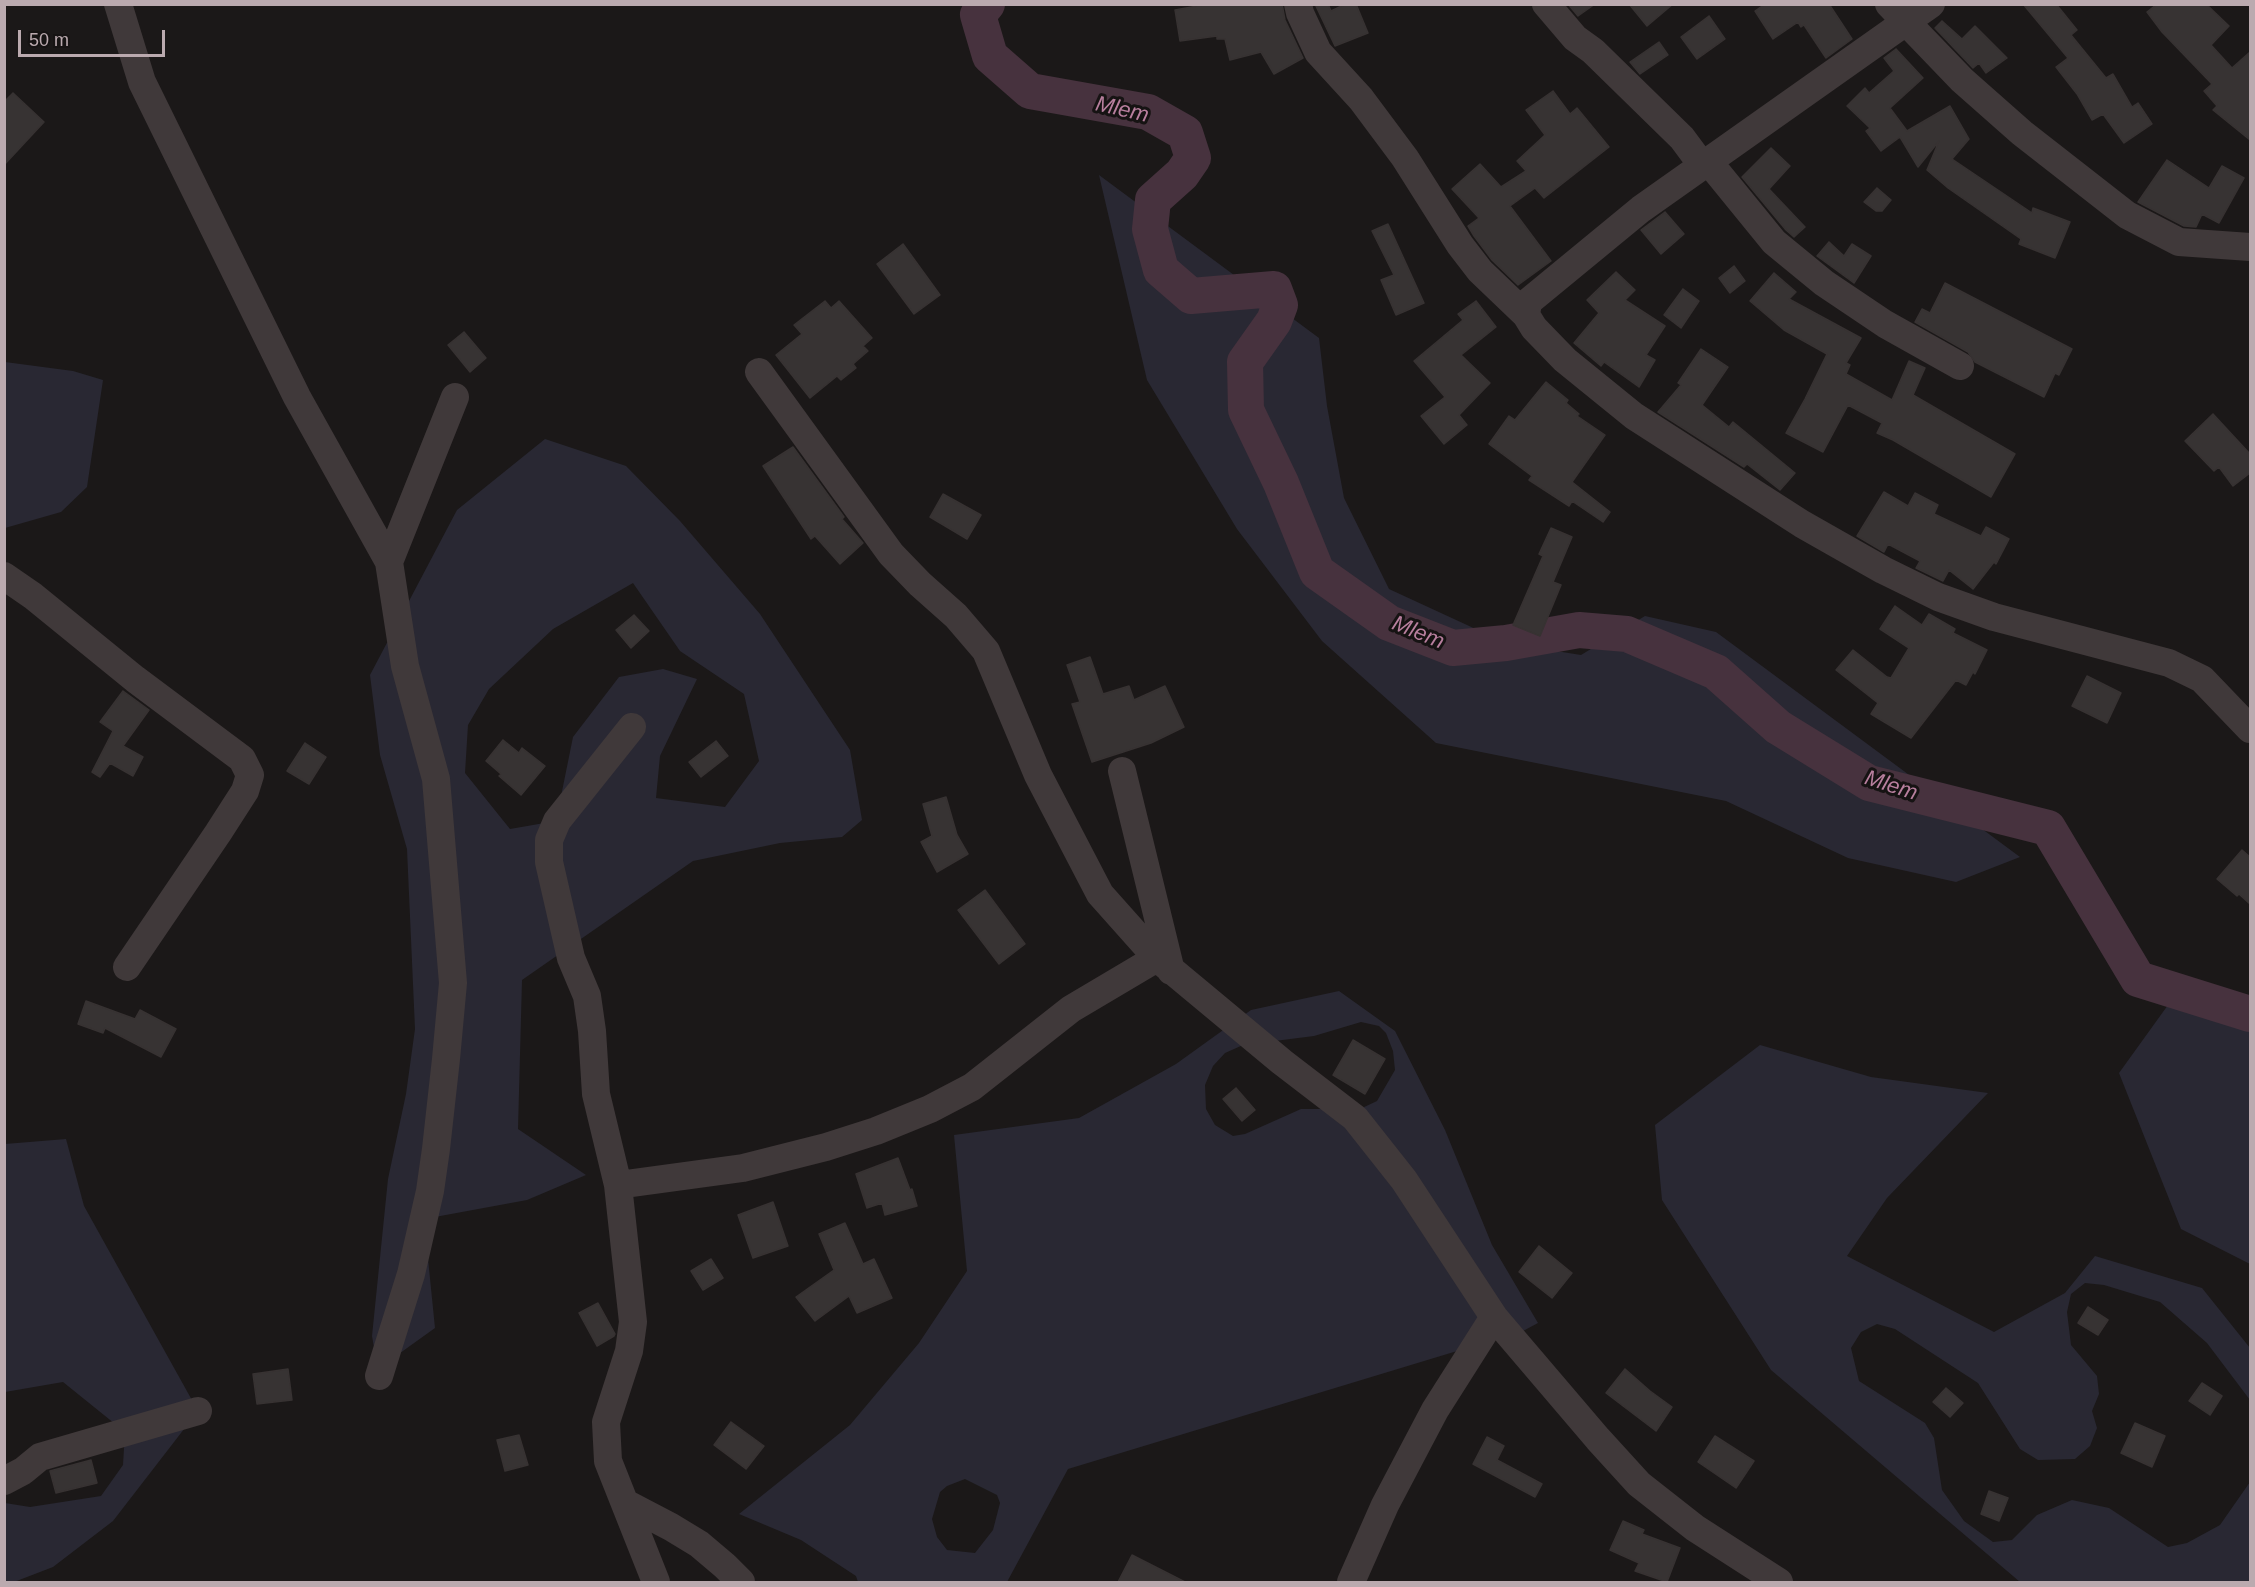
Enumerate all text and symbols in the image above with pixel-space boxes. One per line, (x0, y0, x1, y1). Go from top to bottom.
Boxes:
scale bar (21, 18, 168, 56)
text: 50 m (29, 30, 69, 50)
water label: Mlem (1093, 91, 1151, 129)
water label: Mlem (1388, 611, 1448, 655)
water label: Mlem (1861, 765, 1921, 807)

